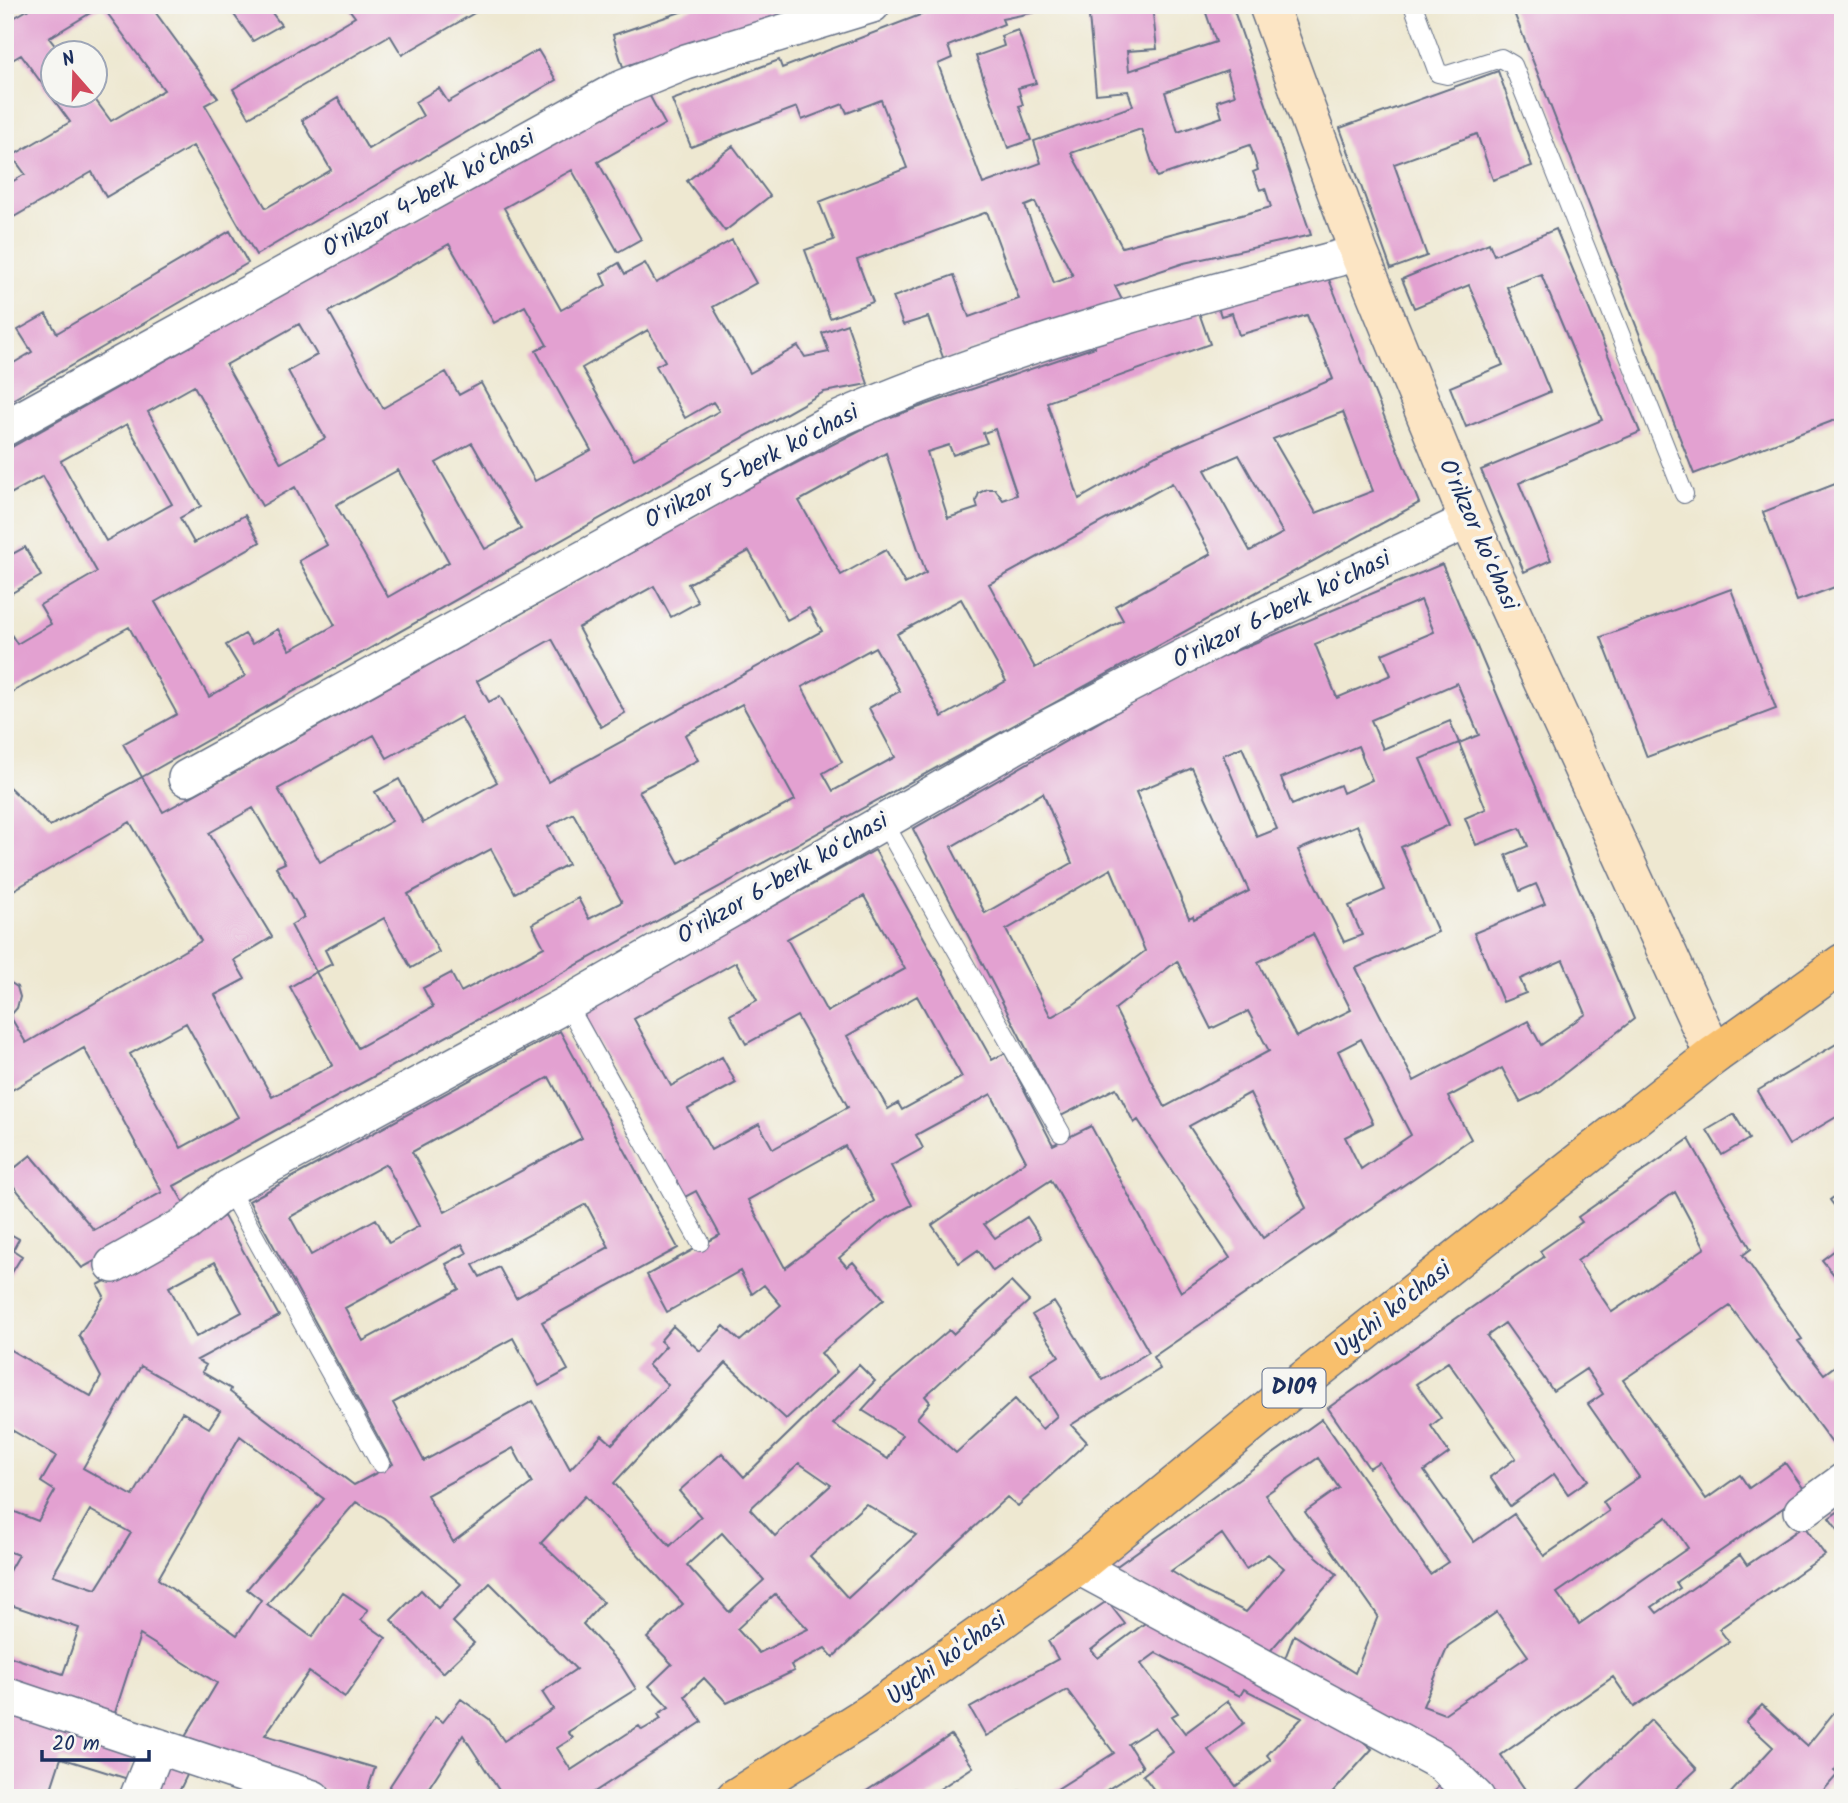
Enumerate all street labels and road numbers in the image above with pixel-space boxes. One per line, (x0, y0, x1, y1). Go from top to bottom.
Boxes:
street label: Oʻrikzor 4-berk koʻchasi (315, 118, 544, 269)
street label: Oʻrikzor 5-berk koʻchasi (638, 393, 867, 540)
street label: Oʻrikzor koʻchasi (1427, 453, 1529, 618)
street label: Oʻrikzor 6-berk koʻchasi (1166, 540, 1399, 680)
street label: Oʻrikzor 6-berk koʻchasi (670, 802, 897, 956)
street label: Uychi ko'chasi (1326, 1250, 1462, 1369)
road number: D109 (1262, 1368, 1326, 1408)
street label: Uychi ko'chasi (879, 1601, 1016, 1716)

